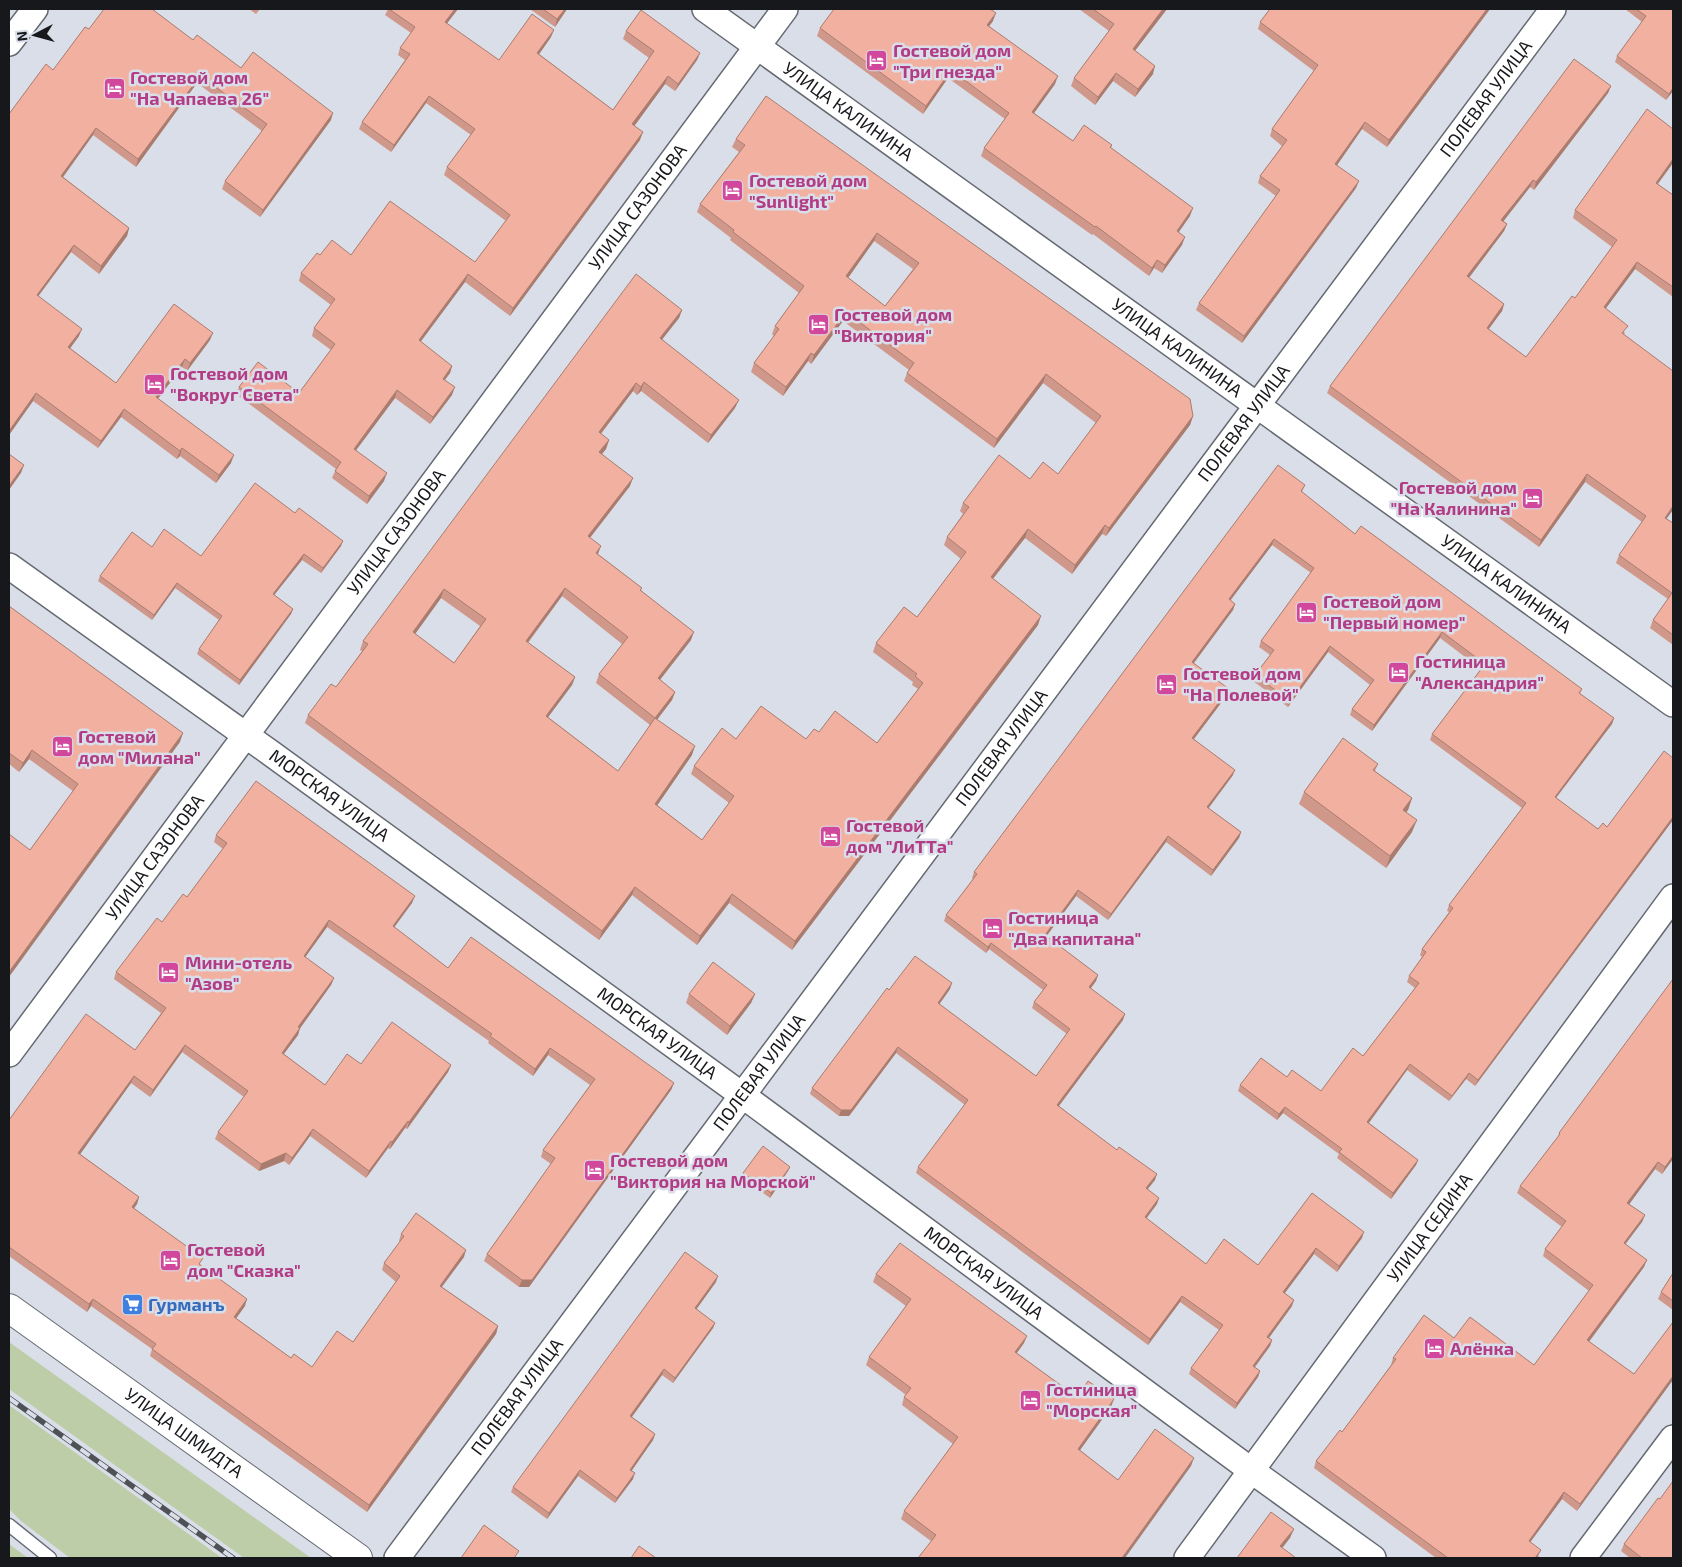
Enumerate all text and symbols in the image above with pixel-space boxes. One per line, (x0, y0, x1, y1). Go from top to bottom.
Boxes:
north arrow (10, 10, 60, 60)
text: N (13, 30, 31, 42)
street label: ПОЛЕВАЯ УЛИЦА (1435, 35, 1537, 161)
place label: Гостевой дом "Три гнезда" (893, 39, 1011, 82)
hotel icon: Гостевой дом "Три гнезда" (865, 49, 889, 73)
street label: УЛИЦА КАЛИНИНА (779, 57, 919, 165)
place label: Гостевой дом "На Чапаева 26" (130, 66, 269, 109)
hotel icon: Гостевой дом "На Чапаева 26" (102, 76, 126, 100)
street label: УЛИЦА САЗОНОВА (583, 139, 691, 274)
place label: Гостевой дом "Sunlight" (749, 169, 867, 212)
hotel icon: Гостевой дом "Sunlight" (721, 179, 745, 203)
street label: УЛИЦА КАЛИНИНА (1108, 293, 1248, 402)
place label: Гостевой дом "Виктория" (834, 303, 952, 346)
hotel icon: Гостевой дом "Виктория" (806, 313, 830, 337)
street label: ПОЛЕВАЯ УЛИЦА (1192, 359, 1294, 485)
place label: Гостевой дом "Вокруг Света" (170, 362, 299, 405)
hotel icon: Гостевой дом "Вокруг Света" (142, 372, 166, 396)
street label: УЛИЦА САЗОНОВА (342, 464, 450, 599)
place label: Гостевой дом "На Калинина" (1391, 476, 1517, 519)
hotel icon: Гостевой дом "На Калинина" (1521, 486, 1545, 510)
street label: УЛИЦА КАЛИНИНА (1437, 529, 1577, 638)
place label: Гостевой дом "Первый номер" (1323, 590, 1466, 633)
hotel icon: Гостевой дом "Первый номер" (1295, 600, 1319, 624)
place label: Гостиница "Александрия" (1415, 650, 1544, 693)
hotel icon: Гостиница "Александрия" (1387, 660, 1411, 684)
place label: Гостевой дом "На Полевой" (1183, 662, 1301, 705)
hotel icon: Гостевой дом "На Полевой" (1155, 672, 1179, 696)
street label: ПОЛЕВАЯ УЛИЦА (950, 684, 1052, 810)
place label: Гостевой дом "Милана" (78, 725, 201, 768)
hotel icon: Гостевой дом "Милана" (50, 735, 74, 759)
street label: МОРСКАЯ УЛИЦА (266, 744, 395, 846)
street label: УЛИЦА САЗОНОВА (100, 789, 209, 924)
place label: Гостевой дом "ЛиТТа" (846, 814, 954, 857)
hotel icon: Гостевой дом "ЛиТТа" (818, 824, 842, 848)
place label: Гостиница "Два капитана" (1008, 906, 1141, 949)
hotel icon: Гостиница "Два капитана" (980, 916, 1004, 940)
place label: Мини-отель "Азов" (185, 951, 292, 994)
hotel icon: Мини-отель "Азов" (157, 961, 181, 985)
street label: МОРСКАЯ УЛИЦА (593, 982, 723, 1084)
street label: ПОЛЕВАЯ УЛИЦА (708, 1008, 810, 1135)
place label: Гостевой дом "Виктория на Морской" (610, 1149, 816, 1192)
hotel icon: Гостевой дом "Виктория на Морской" (582, 1159, 606, 1183)
street label: УЛИЦА СЕДИНА (1382, 1168, 1477, 1286)
street label: МОРСКАЯ УЛИЦА (920, 1221, 1049, 1324)
place label: Гостевой дом "Сказка" (187, 1238, 301, 1281)
hotel icon: Гостевой дом "Сказка" (159, 1248, 183, 1272)
supermarket icon: Гурманъ (120, 1293, 144, 1317)
place label: Гурманъ (148, 1293, 225, 1315)
street label: ПОЛЕВАЯ УЛИЦА (466, 1333, 568, 1459)
hotel icon: Алёнка (1422, 1337, 1446, 1361)
place label: Алёнка (1450, 1337, 1514, 1359)
place label: Гостиница "Морская" (1046, 1378, 1137, 1421)
street label: УЛИЦА ШМИДТА (121, 1383, 248, 1483)
hotel icon: Гостиница "Морская" (1018, 1388, 1042, 1412)

